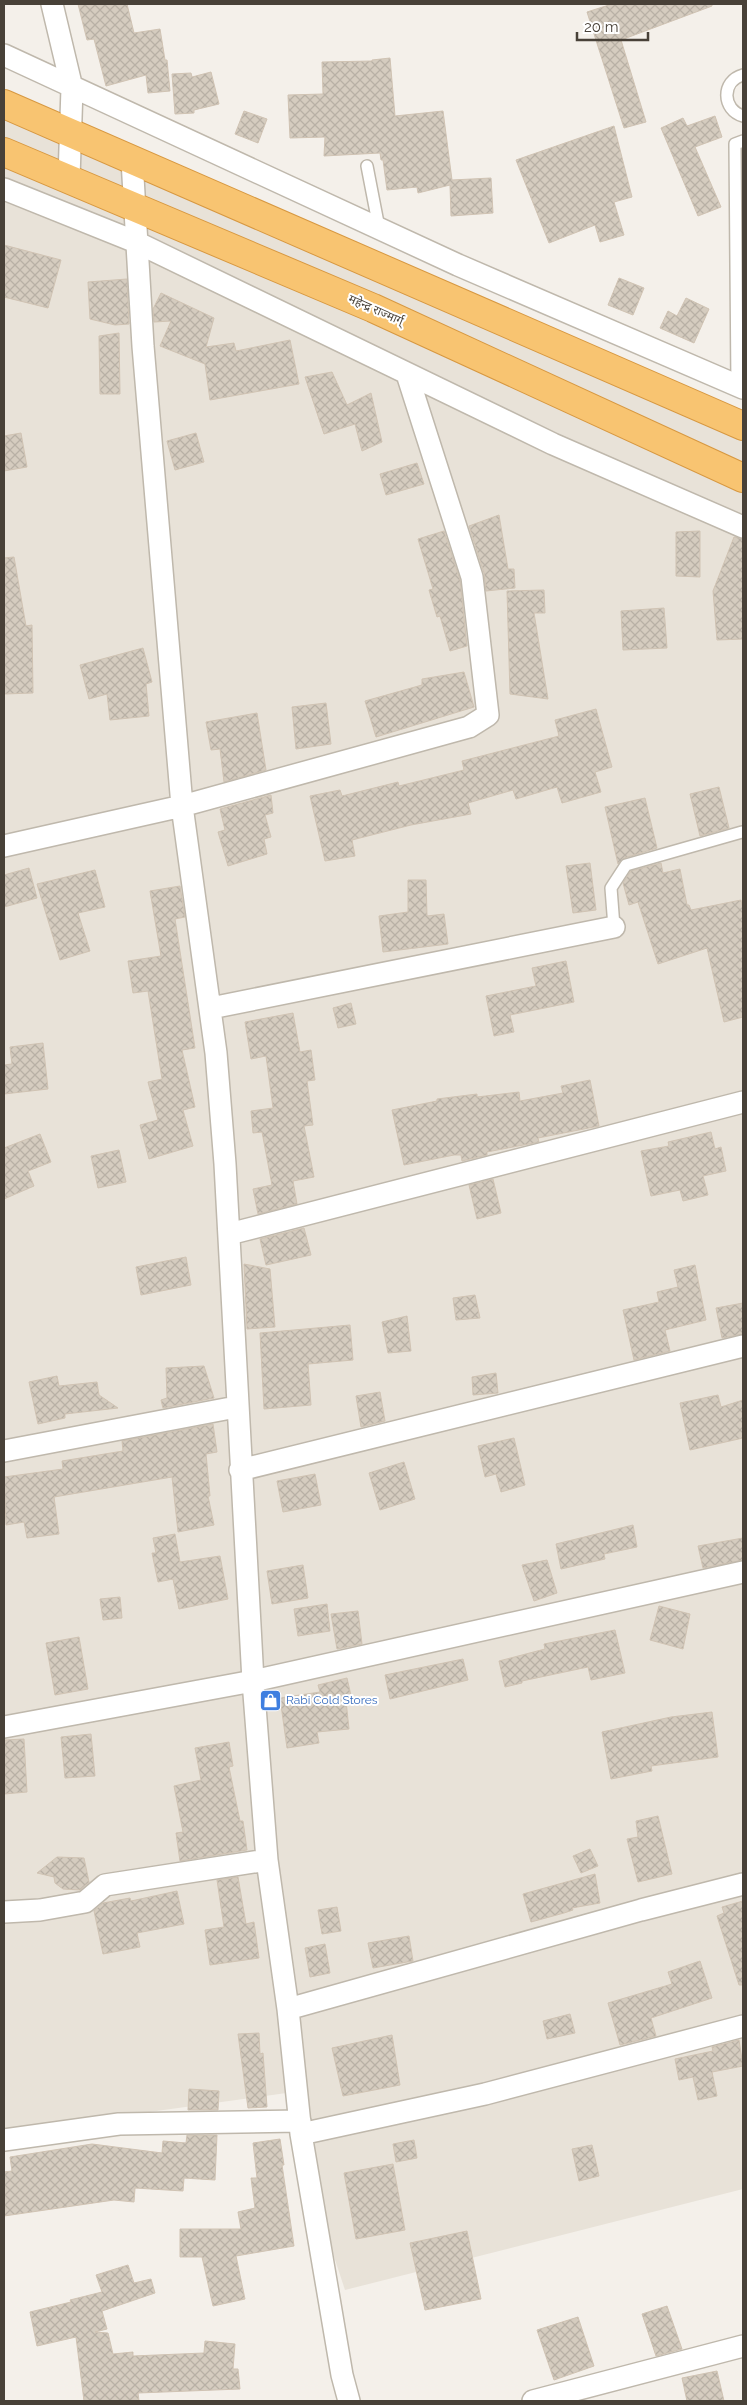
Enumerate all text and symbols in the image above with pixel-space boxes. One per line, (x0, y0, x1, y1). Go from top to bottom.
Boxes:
scale bar (577, 10, 648, 42)
text: 20 m (584, 18, 619, 36)
street label: महेन्द्र राज्मार्ग् (346, 291, 408, 329)
shop icon: Rabi Cold Stores (258, 1688, 282, 1712)
place label: Rabi Cold Stores (286, 1693, 378, 1707)

